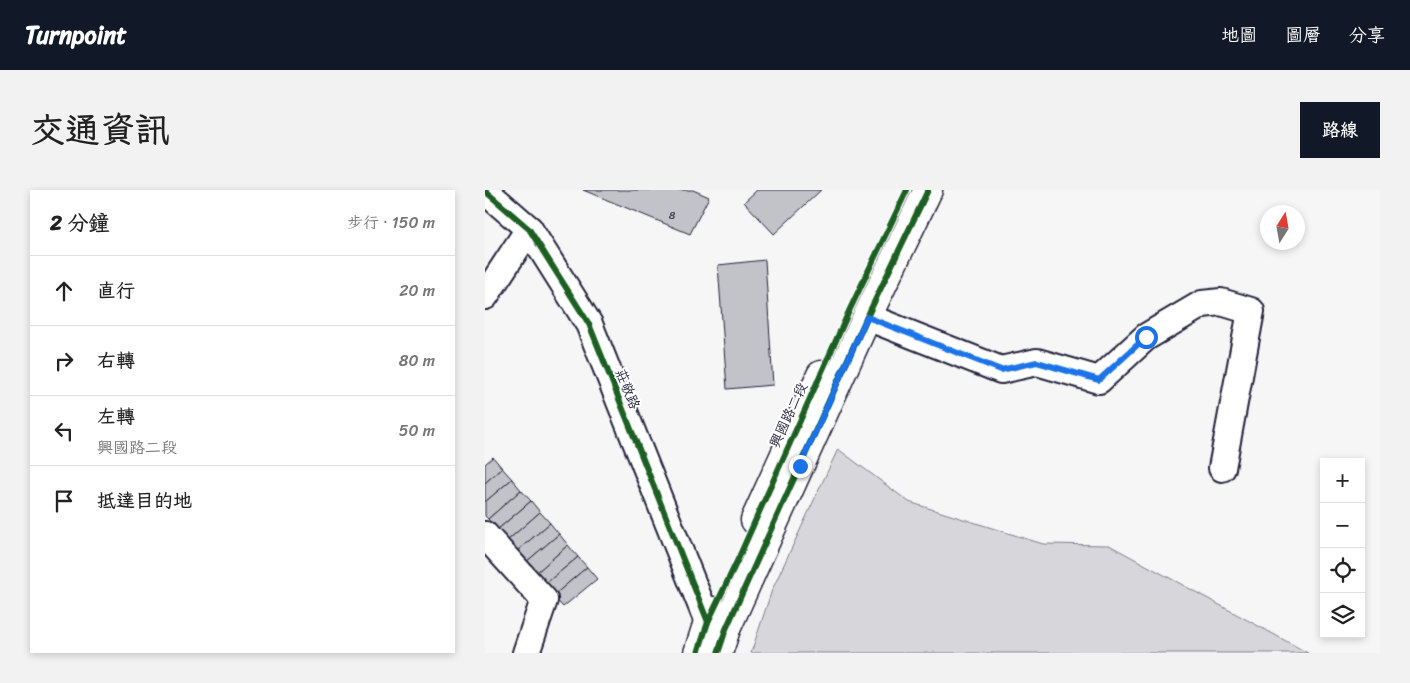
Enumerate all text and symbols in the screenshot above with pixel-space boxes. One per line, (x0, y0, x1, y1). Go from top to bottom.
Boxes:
text: Turnpoint (25, 14, 127, 56)
text: 地圖 (1221, 19, 1257, 51)
text: 圖層 (1285, 19, 1321, 51)
text: 分享 (1349, 19, 1385, 51)
text: 交通資訊 (30, 99, 170, 161)
button: 路線 (1300, 102, 1380, 158)
text: 2 分鐘 (50, 204, 110, 242)
north arrow (1260, 205, 1305, 250)
house number: 8 (669, 206, 676, 225)
text: 步行 · 150 m (347, 208, 435, 237)
text: 直行 (97, 274, 135, 307)
text: 20 m (399, 276, 435, 305)
icon: ahead (50, 277, 78, 305)
route start (1135, 326, 1158, 349)
text: 右轉 (97, 344, 135, 377)
text: 80 m (399, 346, 435, 375)
icon: right (50, 347, 78, 375)
street label: 莊敬路 (608, 365, 647, 413)
street label: 興國路二段 (762, 378, 815, 452)
text: 左轉 (97, 400, 135, 433)
text: 50 m (399, 416, 435, 445)
icon: left (50, 417, 78, 445)
text: 興國路二段 (97, 433, 177, 462)
route end (789, 455, 812, 478)
map controls (1320, 458, 1365, 638)
button: + (1320, 458, 1365, 503)
text: 抵達目的地 (97, 484, 192, 517)
icon: arrive (50, 487, 78, 515)
button: − (1320, 503, 1365, 548)
button: locate (1320, 548, 1365, 593)
button: layers (1320, 593, 1365, 638)

